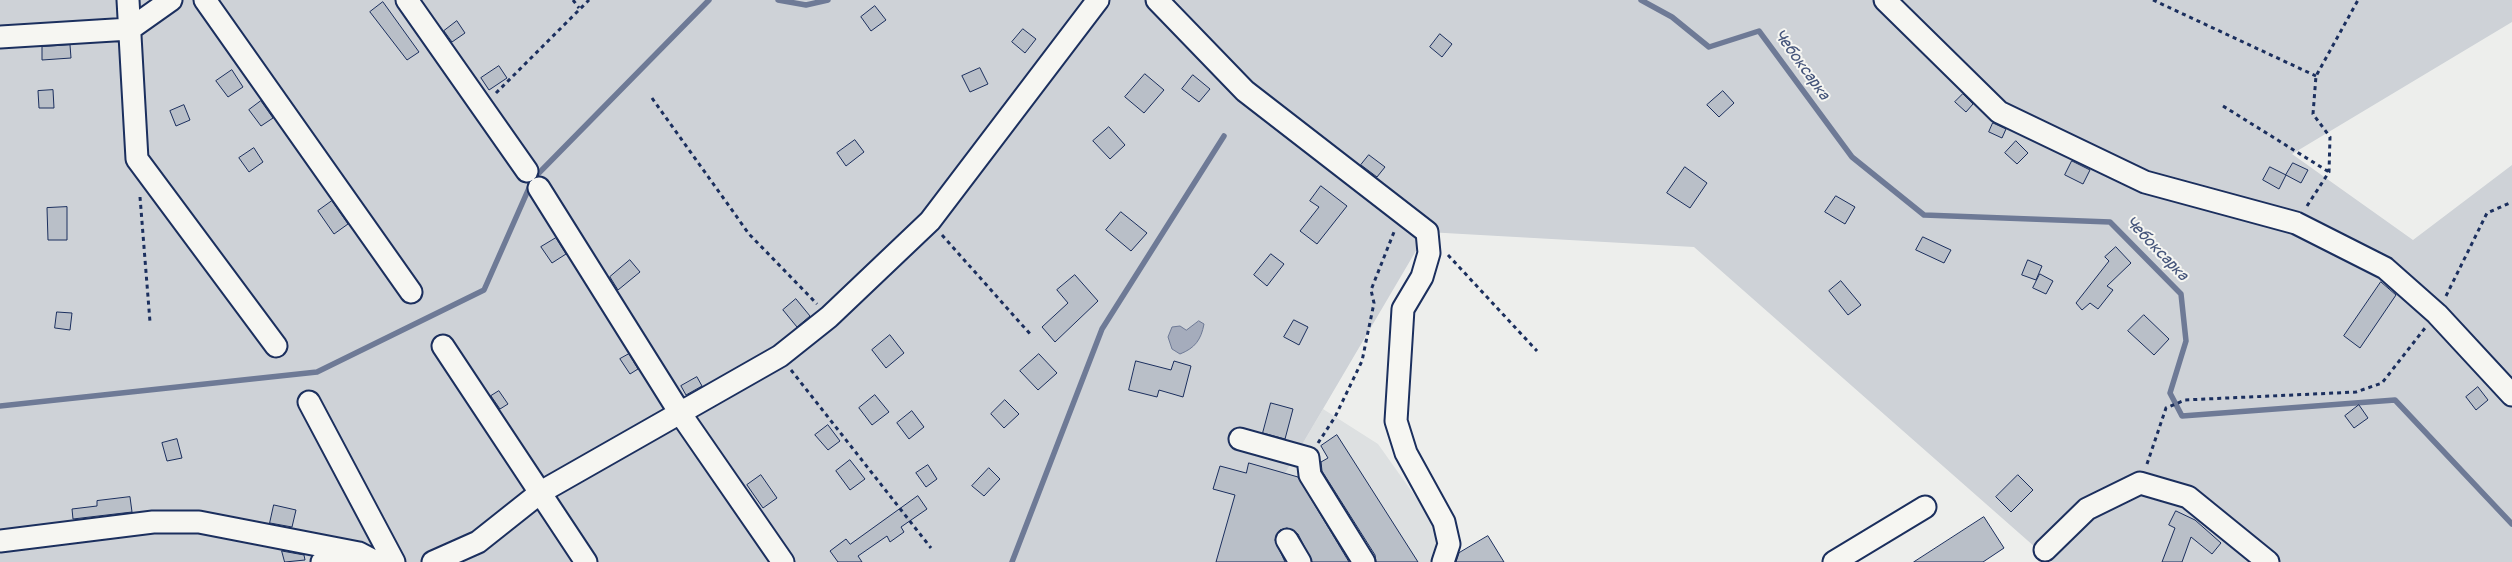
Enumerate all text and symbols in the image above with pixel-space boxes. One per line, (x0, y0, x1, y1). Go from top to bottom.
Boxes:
water label: Чебоксарка (1769, 26, 1833, 104)
water label: Чебоксарка (2120, 213, 2192, 285)

